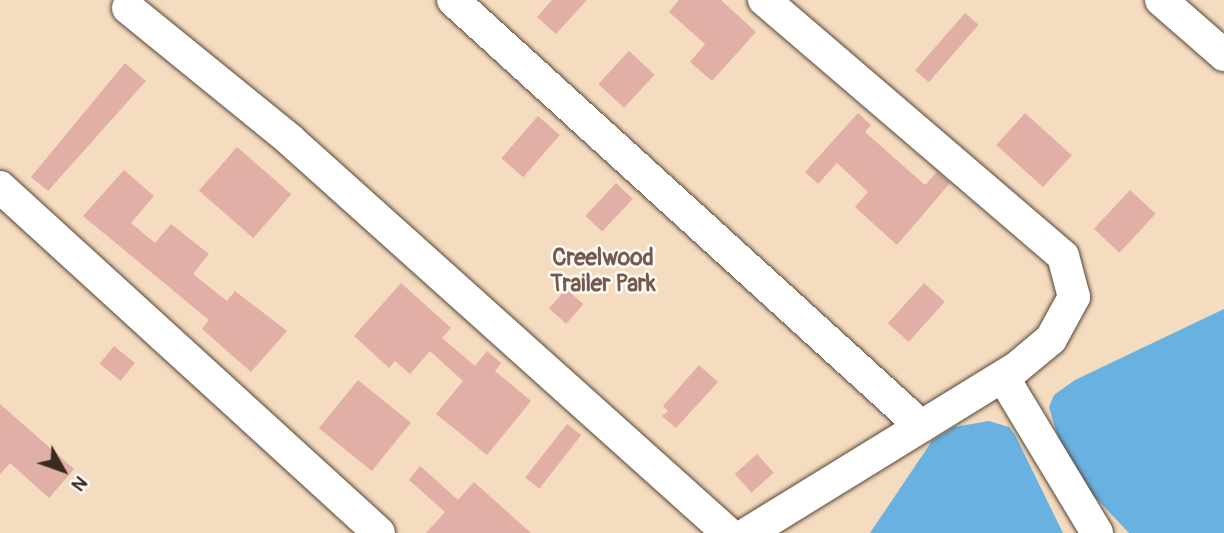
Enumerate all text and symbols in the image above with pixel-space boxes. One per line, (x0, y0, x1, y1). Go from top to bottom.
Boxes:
district label: Creelwood Trailer Park (550, 244, 656, 298)
north arrow (28, 435, 98, 505)
text: N (66, 471, 92, 496)

